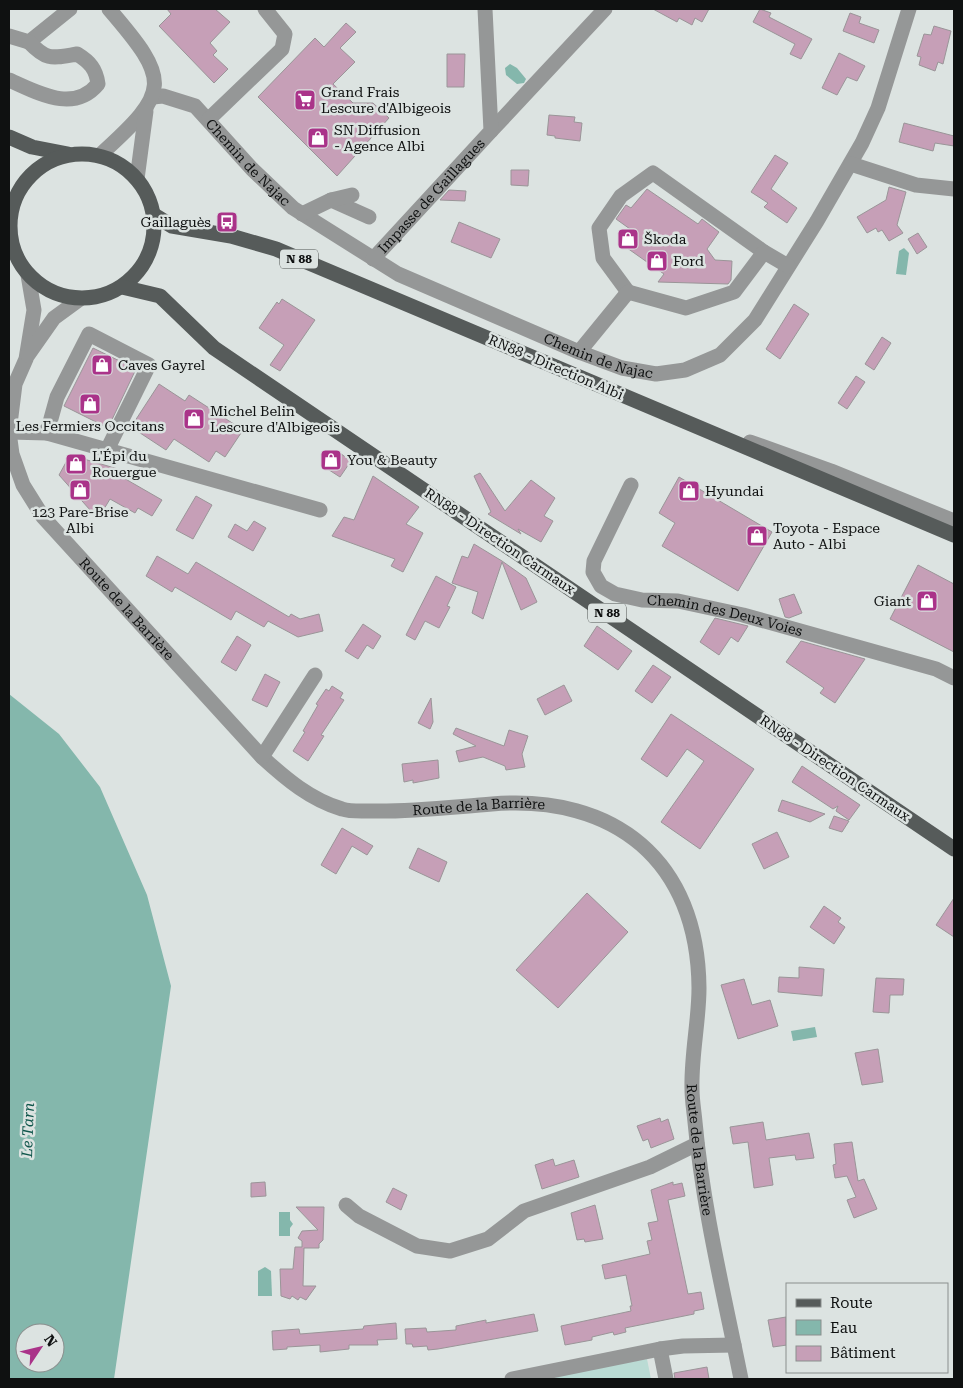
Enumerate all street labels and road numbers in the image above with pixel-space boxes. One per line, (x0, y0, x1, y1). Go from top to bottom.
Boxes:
street label: Chemin de Najac (202, 115, 294, 209)
street label: Impasse de Gaillagues (375, 135, 488, 256)
road number: N 88 (280, 250, 318, 268)
street label: Chemin de Najac (541, 330, 654, 381)
street label: RN88 - Direction Albi (486, 331, 626, 403)
street label: RN88 - Direction Carmaux (422, 485, 578, 597)
street label: Route de la Barrière (76, 554, 178, 664)
street label: Chemin des Deux Voies (647, 592, 805, 639)
road number: N 88 (588, 604, 626, 622)
street label: RN88 - Direction Carmaux (757, 712, 913, 824)
street label: Route de la Barrière (412, 795, 546, 818)
street label: Route de la Barrière (684, 1084, 716, 1217)

